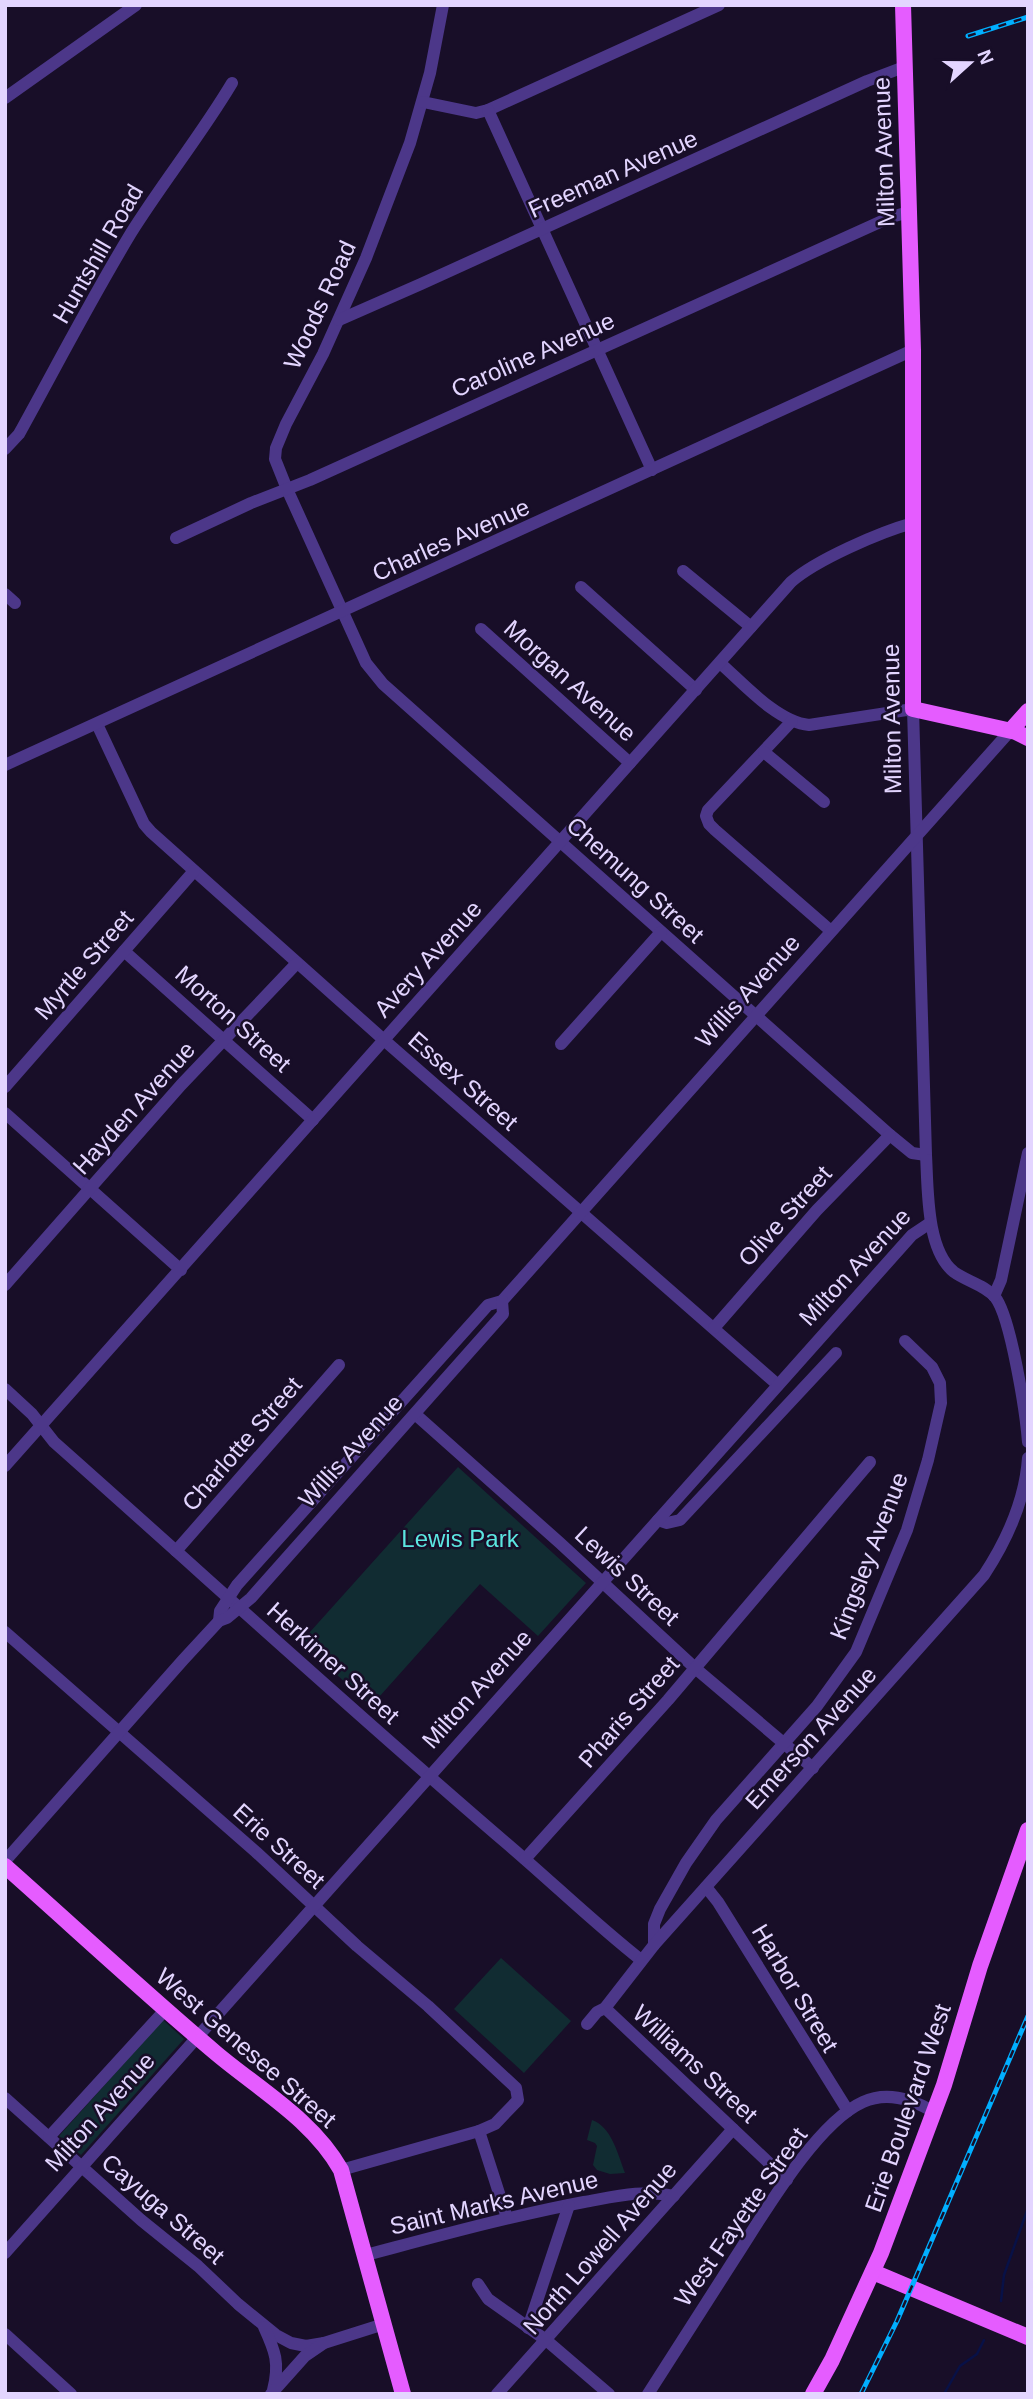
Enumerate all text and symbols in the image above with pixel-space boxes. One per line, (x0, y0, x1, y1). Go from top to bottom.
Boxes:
north arrow (935, 28, 1005, 98)
text: N (973, 47, 998, 67)
street label: Milton Avenue (867, 76, 900, 228)
street label: Freeman Avenue (524, 124, 702, 223)
street label: Huntshill Road (47, 179, 148, 328)
street label: Woods Road (278, 236, 361, 373)
street label: Caroline Avenue (447, 306, 619, 403)
street label: Charles Avenue (368, 493, 533, 586)
street label: Morgan Avenue (499, 614, 642, 747)
street label: Milton Avenue (877, 644, 906, 794)
street label: Chemung Street (561, 811, 710, 948)
street label: Avery Avenue (368, 895, 487, 1022)
street label: Myrtle Street (29, 904, 139, 1025)
street label: Willis Avenue (690, 929, 805, 1053)
street label: Morton Street (170, 960, 297, 1078)
street label: Essex Street (403, 1026, 524, 1136)
street label: Hayden Avenue (67, 1036, 200, 1180)
street label: Olive Street (733, 1160, 837, 1271)
street label: Milton Avenue (793, 1202, 916, 1331)
street label: Charlotte Street (176, 1371, 307, 1516)
street label: Willis Avenue (293, 1389, 408, 1513)
street label: Kingsley Avenue (824, 1468, 913, 1643)
street label: Lewis Street (570, 1521, 685, 1631)
park label: Lewis Park (401, 1525, 520, 1552)
street label: Herkimer Street (262, 1596, 405, 1729)
street label: Milton Avenue (416, 1624, 537, 1754)
street label: Pharis Street (573, 1650, 685, 1773)
street label: Emerson Avenue (740, 1661, 882, 1814)
street label: Erie Street (228, 1798, 331, 1894)
street label: Harbor Street (747, 1919, 844, 2057)
street label: West Genesee Street (151, 1962, 342, 2133)
street label: Williams Street (628, 1999, 763, 2128)
street label: Erie Boulevard West (859, 2000, 956, 2215)
street label: Milton Avenue (39, 2047, 160, 2177)
street label: West Fayette Street (669, 2122, 813, 2311)
street label: Cayuga Street (97, 2148, 230, 2269)
street label: North Lowell Avenue (517, 2156, 682, 2339)
street label: Saint Marks Avenue (387, 2165, 601, 2240)

